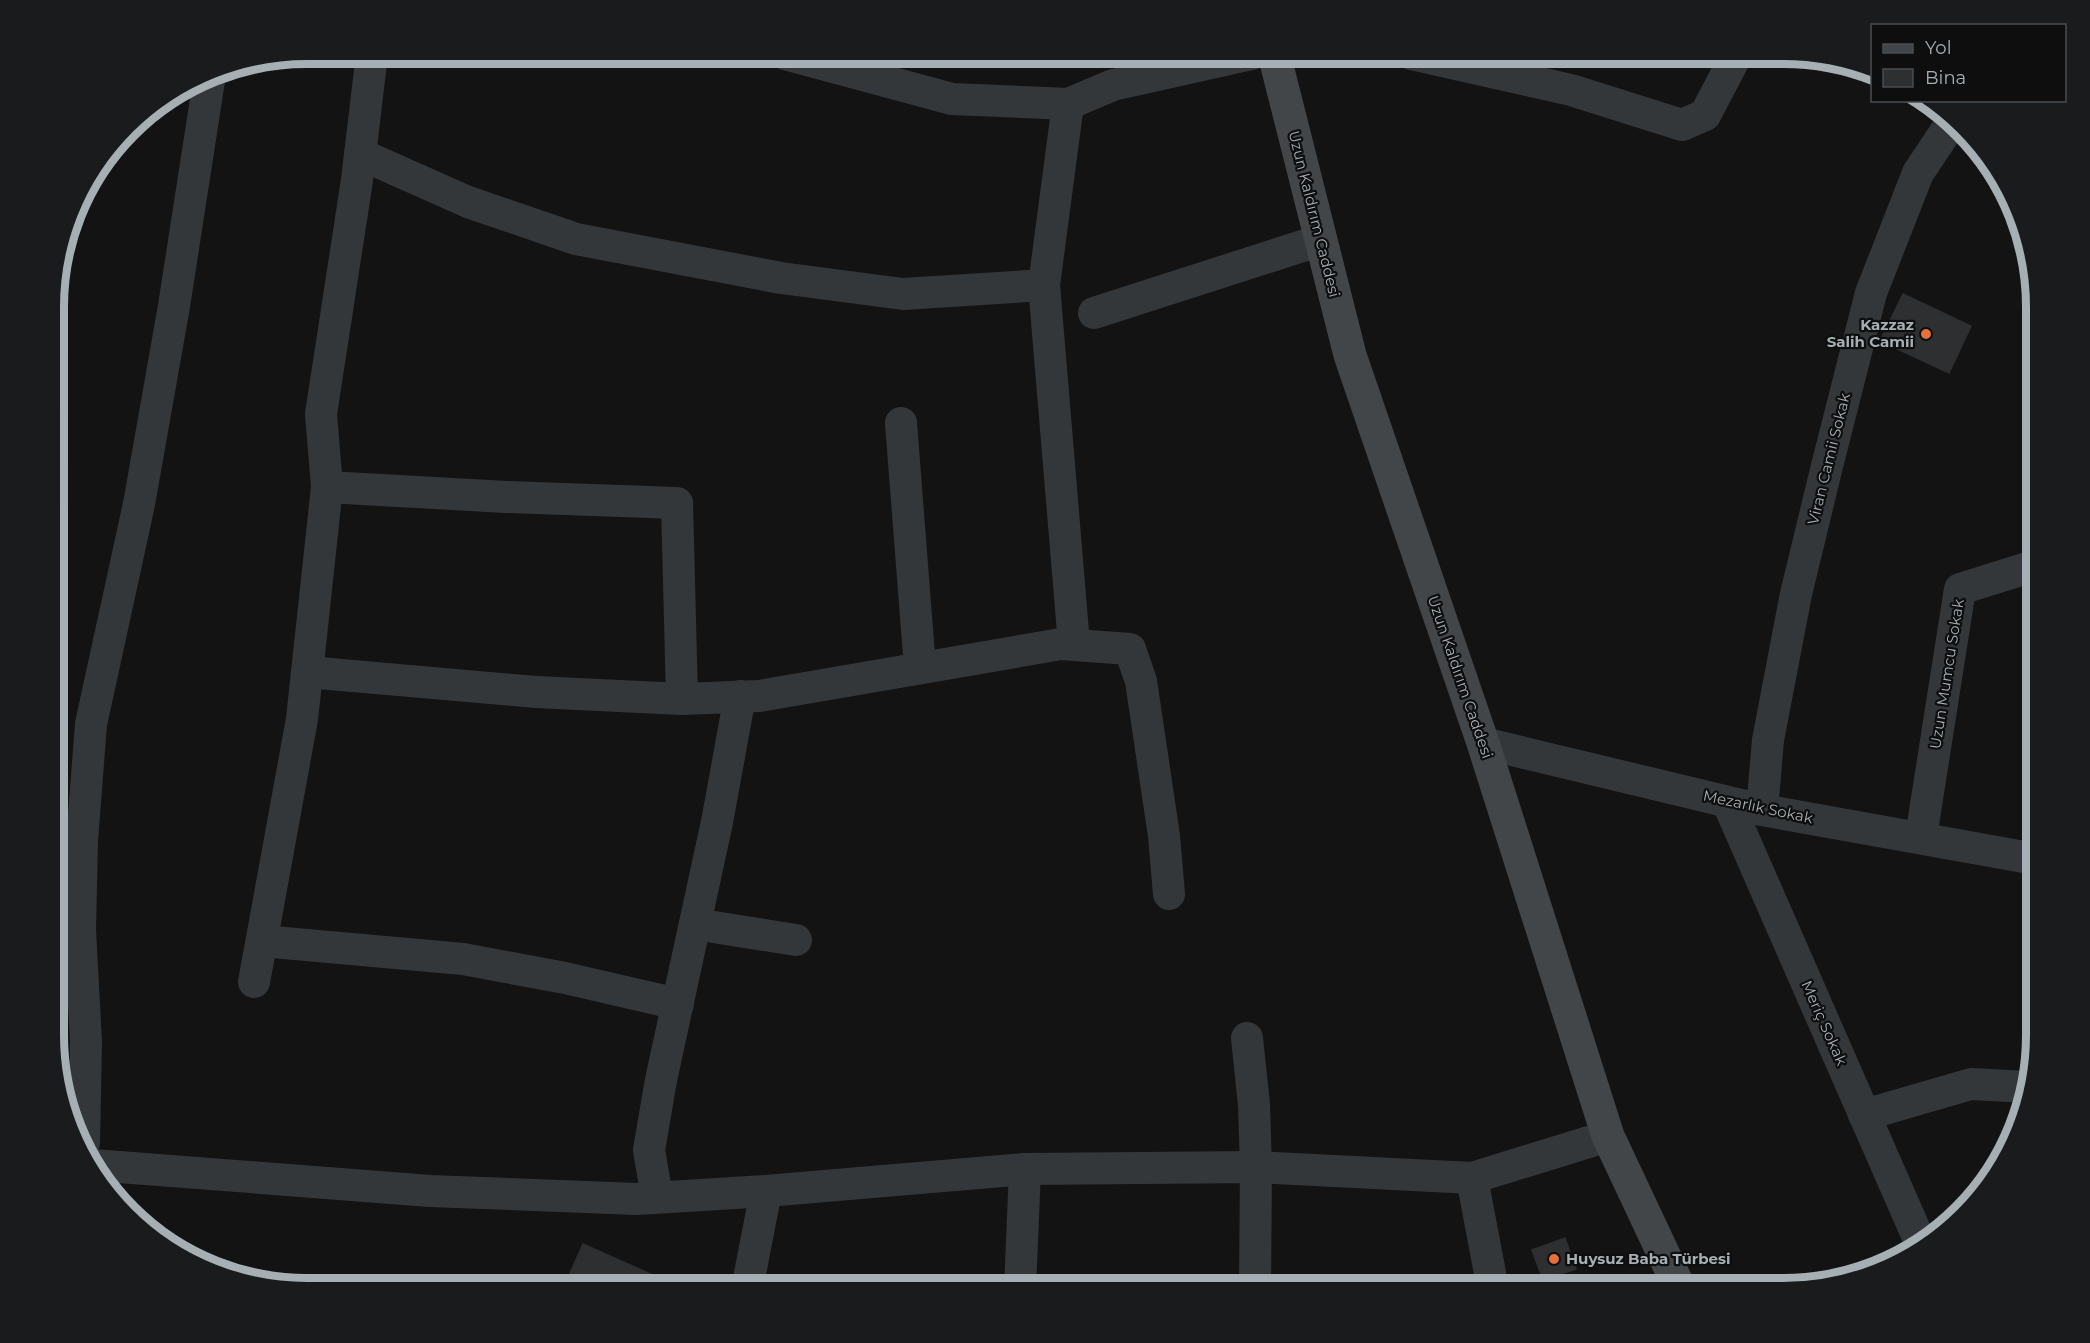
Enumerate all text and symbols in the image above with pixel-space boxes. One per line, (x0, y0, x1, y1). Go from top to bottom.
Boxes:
legend (1871, 24, 2066, 102)
text: Yol (1925, 37, 1951, 59)
text: Bina (1925, 67, 1966, 89)
street label: Uzun Kaldırım Caddesi (1285, 129, 1344, 299)
place label: Kazzaz Salih Camii (1827, 315, 1914, 351)
marker: Kazzaz Salih Camii (1919, 327, 1933, 341)
street label: Viran Camii Sokak (1803, 391, 1854, 527)
street label: Uzun Kaldırım Caddesi (1424, 593, 1497, 761)
street label: Uzun Mumcu Sokak (1925, 597, 1968, 750)
street label: Mezarlık Sokak (1701, 786, 1815, 827)
street label: Meriç Sokak (1797, 977, 1852, 1068)
place label: Huysuz Baba Türbesi (1566, 1249, 1730, 1268)
marker: Huysuz Baba Türbesi (1547, 1252, 1561, 1266)

